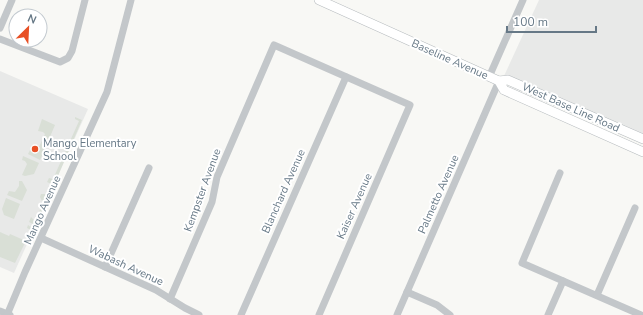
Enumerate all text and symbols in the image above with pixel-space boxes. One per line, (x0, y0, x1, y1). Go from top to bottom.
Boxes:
north arrow (8, 8, 48, 48)
scale bar (507, 8, 596, 34)
text: N (25, 11, 39, 28)
text: 100 m (513, 14, 548, 30)
street label: Baseline Avenue (409, 36, 491, 83)
street label: West Base Line Road (520, 79, 622, 136)
place label: Mango Elementary School (43, 136, 137, 164)
marker: Mango Elementary School (30, 144, 40, 154)
street label: Kempster Avenue (180, 146, 225, 234)
street label: Blanchard Avenue (258, 147, 309, 236)
street label: Palmetto Avenue (414, 152, 463, 236)
street label: Kaiser Avenue (333, 171, 376, 242)
street label: Mango Avenue (20, 173, 64, 247)
street label: Wabash Avenue (86, 241, 166, 290)

